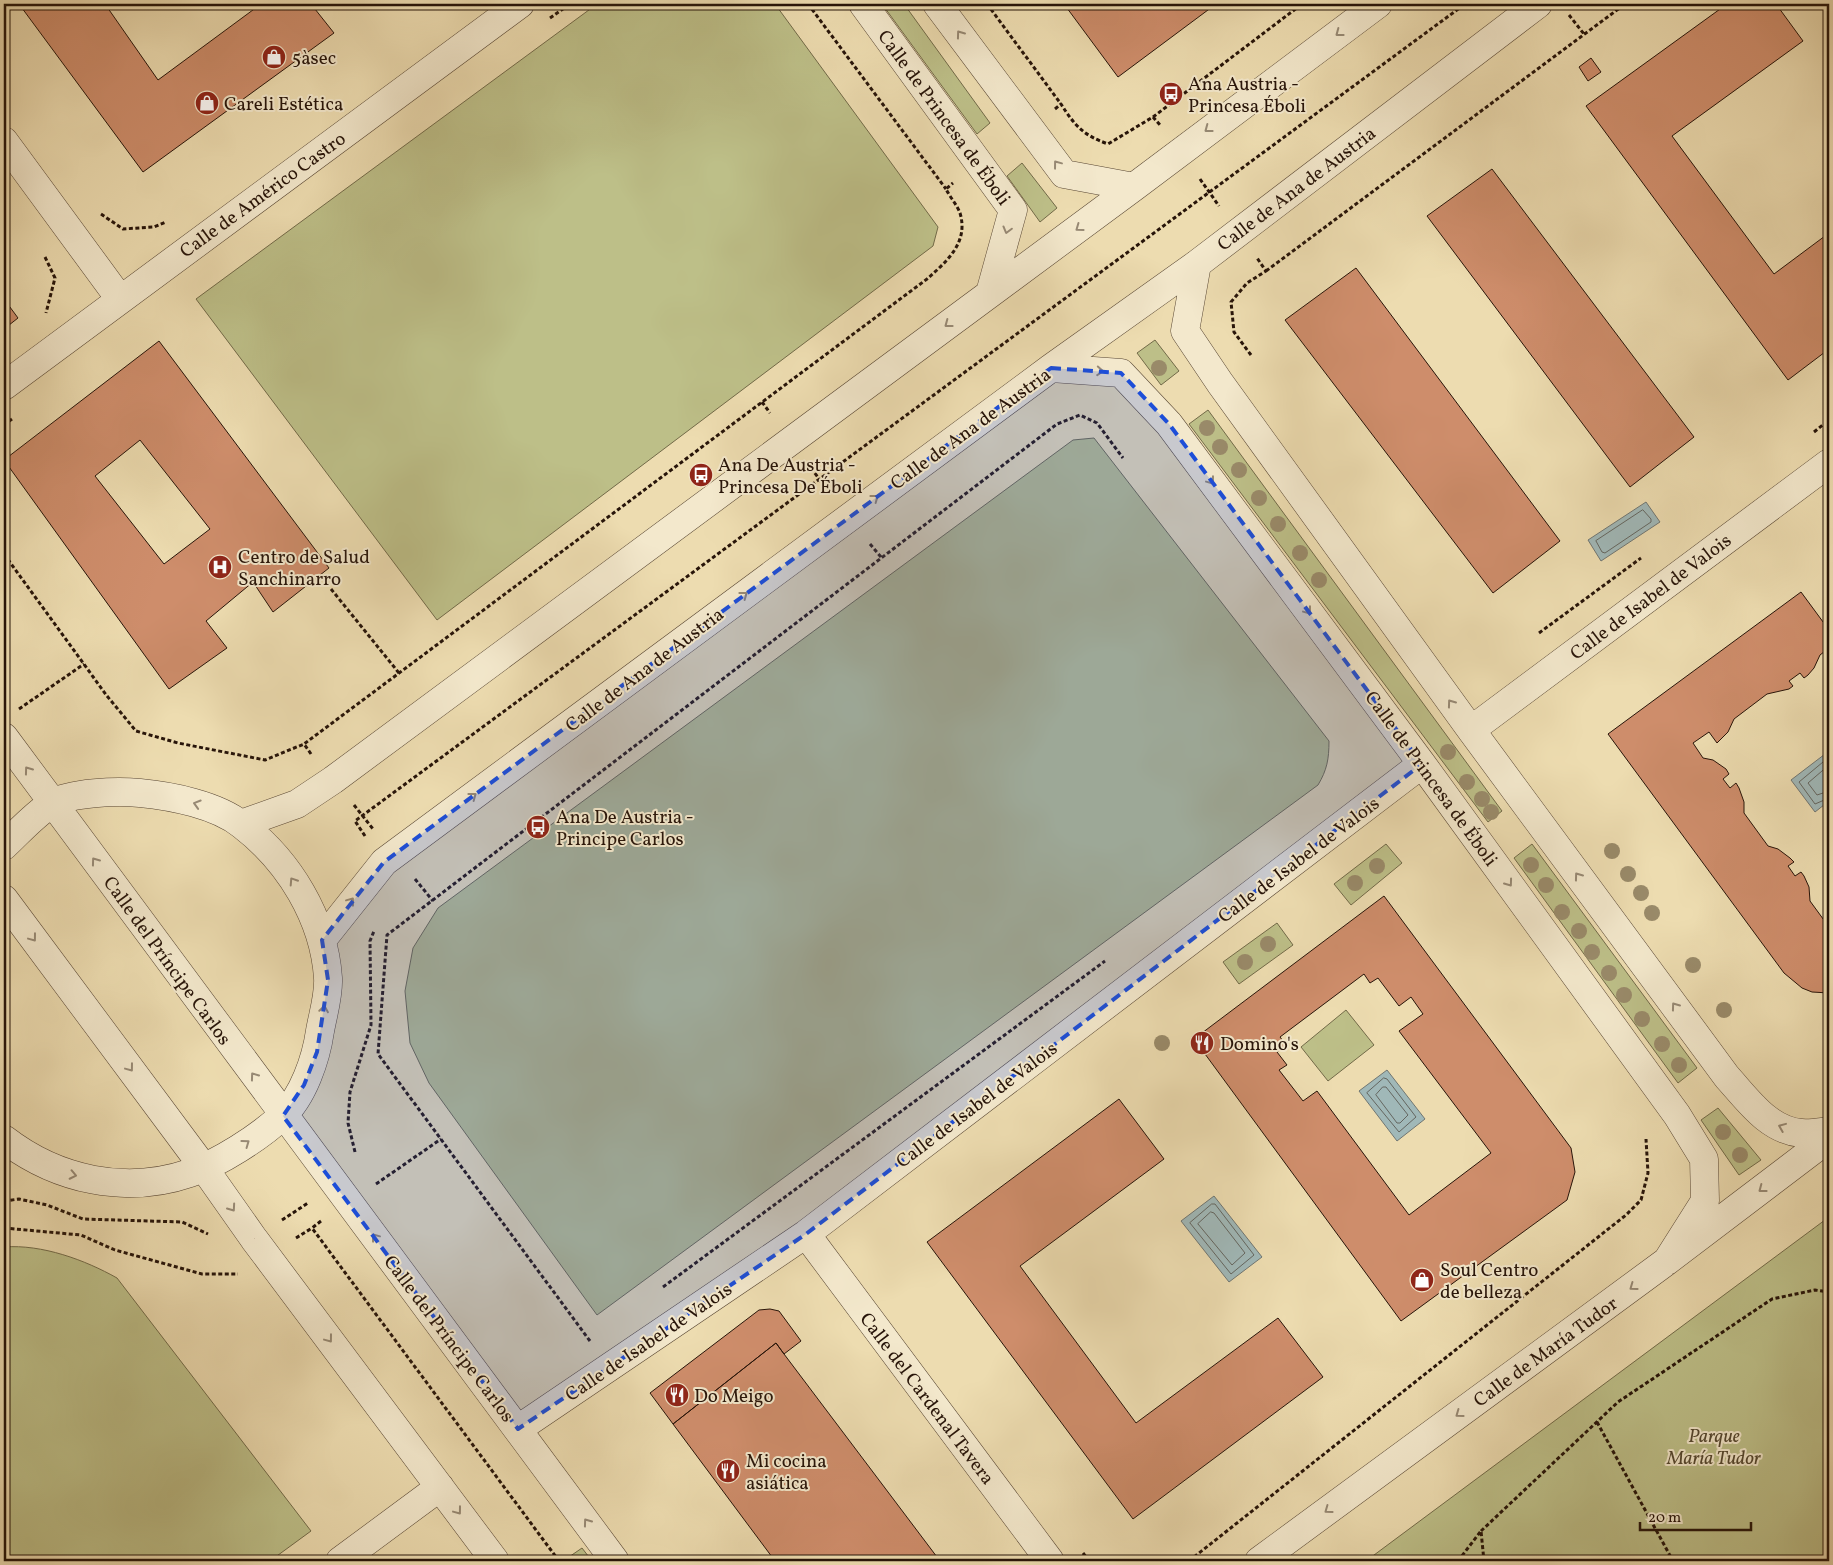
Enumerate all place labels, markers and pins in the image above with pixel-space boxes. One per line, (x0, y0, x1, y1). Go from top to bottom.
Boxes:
shop icon: 5àsec (261, 44, 287, 70)
place label: 5àsec (292, 46, 336, 72)
place label: Ana Austria - Princesa Éboli (1188, 72, 1306, 120)
bus stop icon: Ana Austria - Princesa Éboli (1158, 81, 1184, 107)
shop icon: Careli Estética (194, 90, 220, 116)
place label: Careli Estética (224, 92, 343, 118)
place label: Ana De Austria - Princesa De Éboli (718, 453, 863, 501)
bus stop icon: Ana De Austria - Princesa De Éboli (688, 462, 714, 488)
place label: Centro de Salud Sanchinarro (238, 545, 370, 593)
hospital icon: Centro de Salud Sanchinarro (207, 554, 233, 580)
place label: Ana De Austria - Principe Carlos (556, 805, 694, 853)
bus stop icon: Ana De Austria - Principe Carlos (525, 814, 551, 840)
restaurant icon: Domino's (1189, 1030, 1215, 1056)
place label: Domino's (1220, 1032, 1299, 1058)
place label: Soul Centro de belleza (1440, 1258, 1538, 1306)
shop icon: Soul Centro de belleza (1409, 1267, 1435, 1293)
restaurant icon: Do Meigo (664, 1382, 690, 1408)
place label: Do Meigo (694, 1384, 774, 1410)
place label: Mi cocina asiática (746, 1449, 827, 1497)
restaurant icon: Mi cocina asiática (715, 1458, 741, 1484)

